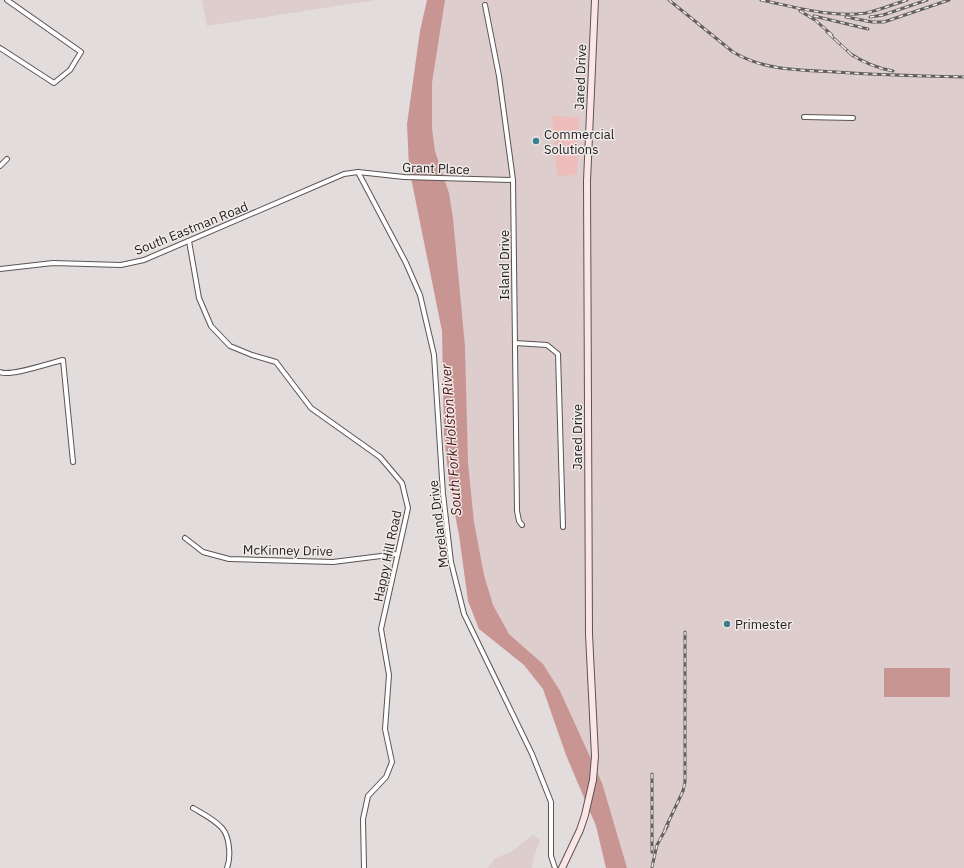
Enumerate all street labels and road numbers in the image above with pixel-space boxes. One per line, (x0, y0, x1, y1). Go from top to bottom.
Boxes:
street label: Jared Drive (571, 44, 590, 110)
street label: Grant Place (402, 159, 470, 178)
street label: South Eastman Road (132, 198, 251, 259)
street label: Island Drive (496, 230, 513, 300)
street label: Jared Drive (569, 404, 586, 470)
street label: Moreland Drive (425, 479, 452, 569)
street label: Happy Hill Road (369, 509, 405, 603)
street label: McKinney Drive (243, 541, 333, 560)

